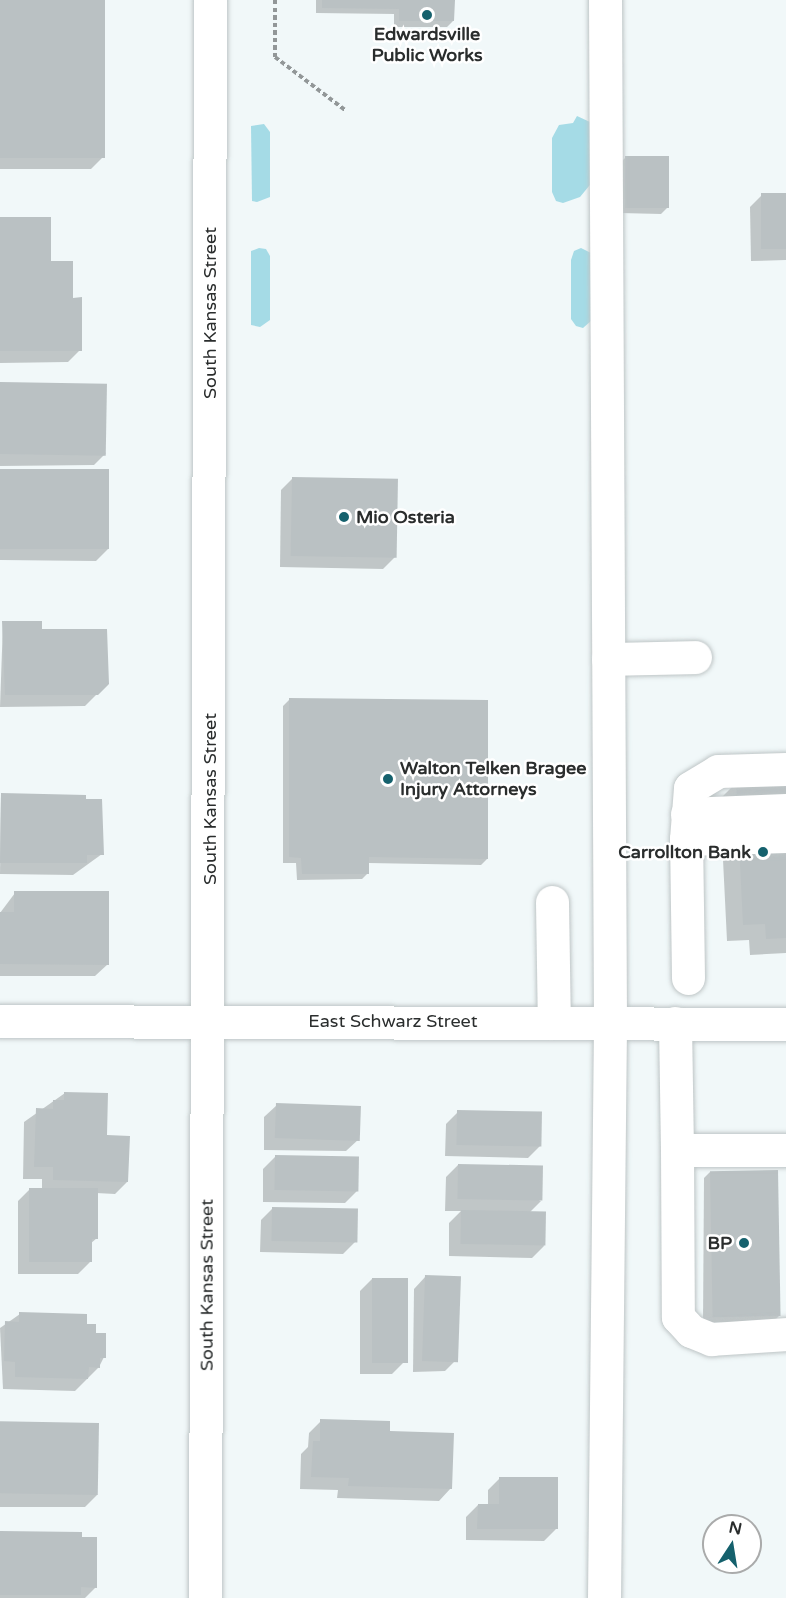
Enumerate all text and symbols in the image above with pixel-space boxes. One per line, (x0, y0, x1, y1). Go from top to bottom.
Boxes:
marker: Edwardsville Public Works (420, 8, 434, 22)
place label: Edwardsville Public Works (371, 24, 483, 66)
street label: South Kansas Street (199, 227, 221, 399)
place label: Mio Osteria (356, 506, 455, 528)
marker: Mio Osteria (337, 510, 351, 524)
street label: South Kansas Street (199, 713, 221, 885)
place label: Walton Telken Bragee Injury Attorneys (400, 758, 586, 800)
marker: Walton Telken Bragee Injury Attorneys (381, 772, 395, 786)
place label: Carrollton Bank (618, 841, 751, 863)
marker: Carrollton Bank (756, 845, 770, 859)
street label: East Schwarz Street (308, 1010, 478, 1032)
street label: South Kansas Street (196, 1199, 218, 1371)
place label: BP (707, 1232, 732, 1254)
marker: BP (737, 1236, 751, 1250)
north arrow (702, 1514, 762, 1574)
text: N (727, 1517, 744, 1539)

